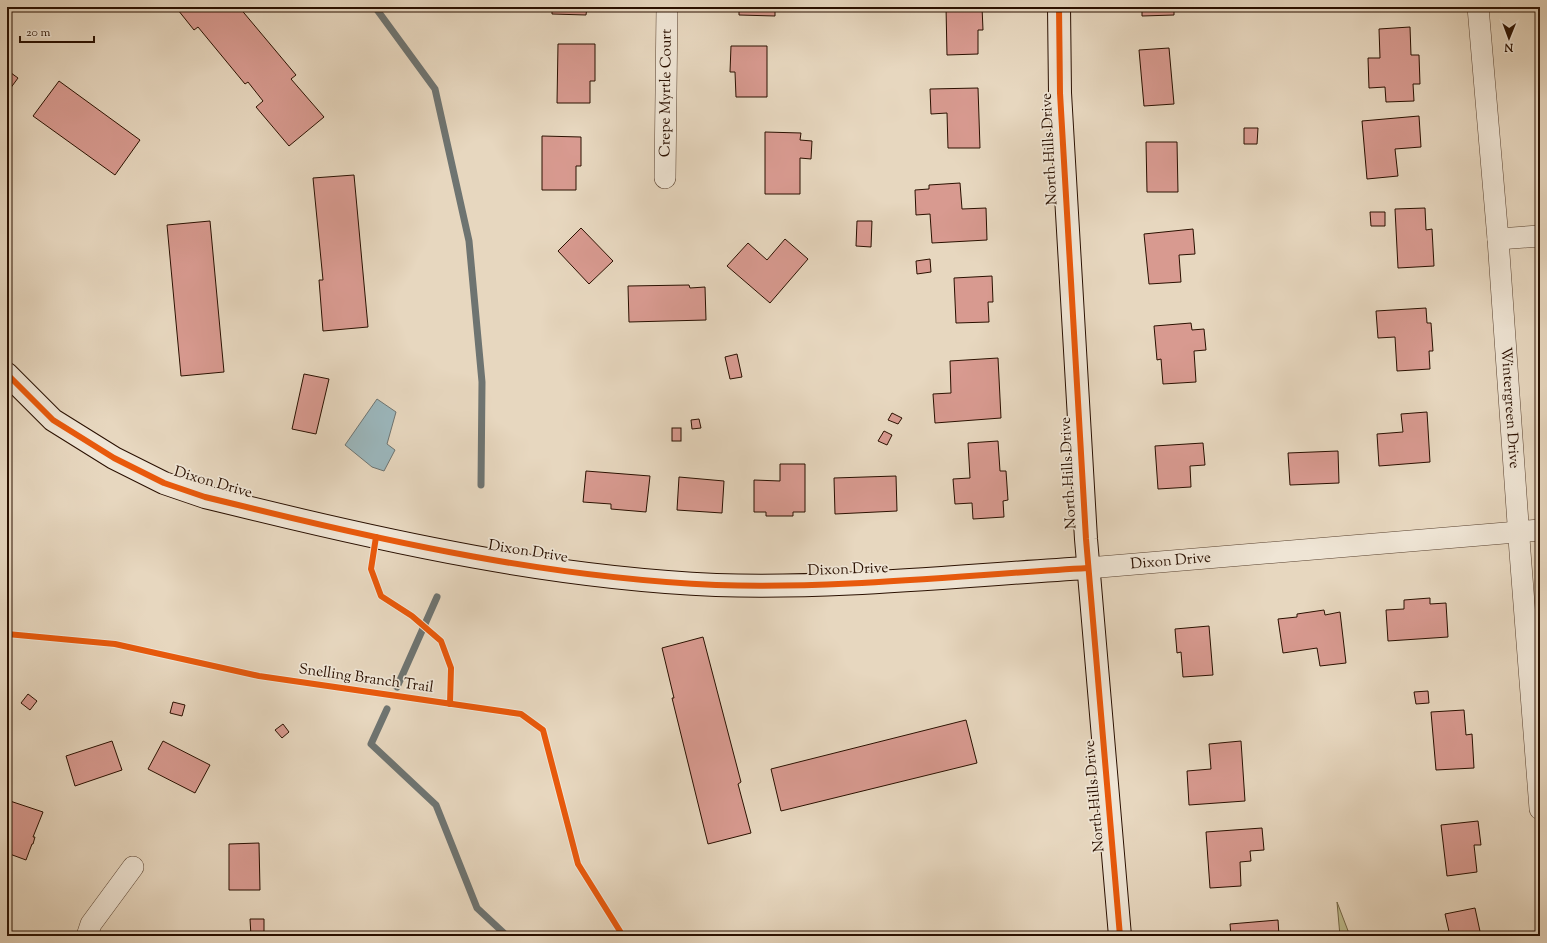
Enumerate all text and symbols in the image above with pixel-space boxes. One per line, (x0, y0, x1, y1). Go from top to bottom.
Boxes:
scale bar (20, 18, 94, 44)
north arrow (1489, 18, 1529, 58)
text: 20 m (26, 24, 51, 42)
street label: Crepe Myrtle Court (655, 29, 677, 157)
text: N (1504, 39, 1514, 55)
street label: North Hills Drive (1037, 92, 1063, 206)
street label: Wintergreen Drive (1495, 346, 1525, 469)
street label: North Hills Drive (1056, 416, 1082, 530)
street label: Dixon Drive (171, 462, 255, 504)
street label: Dixon Drive (487, 535, 569, 569)
street label: Dixon Drive (1130, 547, 1212, 575)
street label: Dixon Drive (807, 558, 889, 582)
street label: Snelling Branch Trail (297, 659, 435, 699)
street label: North Hills Drive (1080, 739, 1110, 853)

